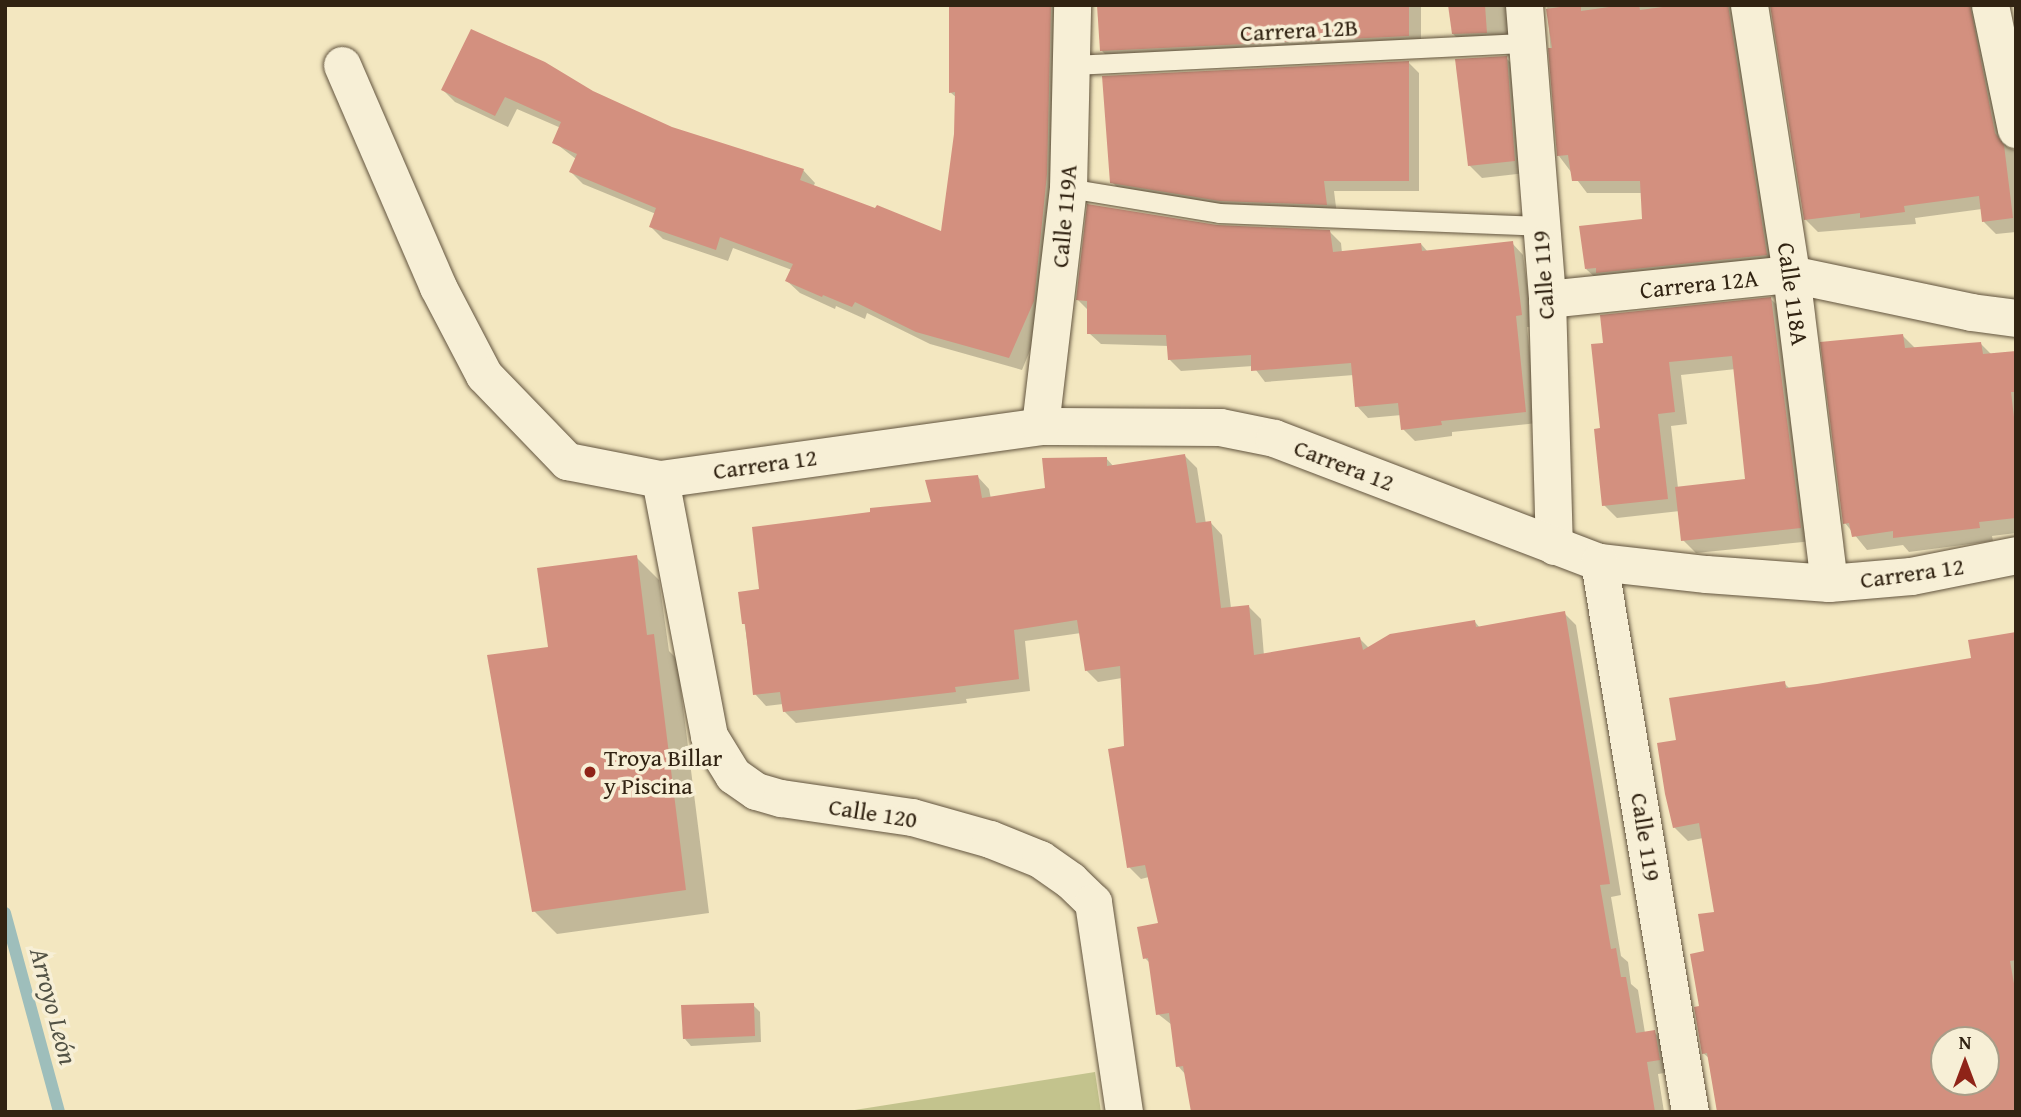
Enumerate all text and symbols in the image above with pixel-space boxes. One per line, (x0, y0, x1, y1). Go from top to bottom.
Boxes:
street label: Carrera 12B (1239, 13, 1359, 47)
street label: Calle 119A (1045, 163, 1083, 269)
street label: Calle 119 (1526, 230, 1560, 320)
street label: Calle 118A (1772, 241, 1814, 347)
street label: Carrera 12A (1638, 263, 1760, 305)
street label: Carrera 12 (1290, 433, 1398, 497)
street label: Carrera 12 (711, 442, 819, 486)
street label: Carrera 12 (1858, 551, 1966, 595)
place label: Troya Billar y Piscina (604, 744, 722, 800)
marker: Troya Billar y Piscina (582, 764, 598, 780)
street label: Calle 119 (1625, 791, 1667, 883)
street label: Calle 120 (827, 792, 919, 834)
water label: Arroyo León (23, 944, 85, 1068)
north arrow (1930, 1026, 2000, 1096)
text: N (1959, 1028, 1971, 1056)

